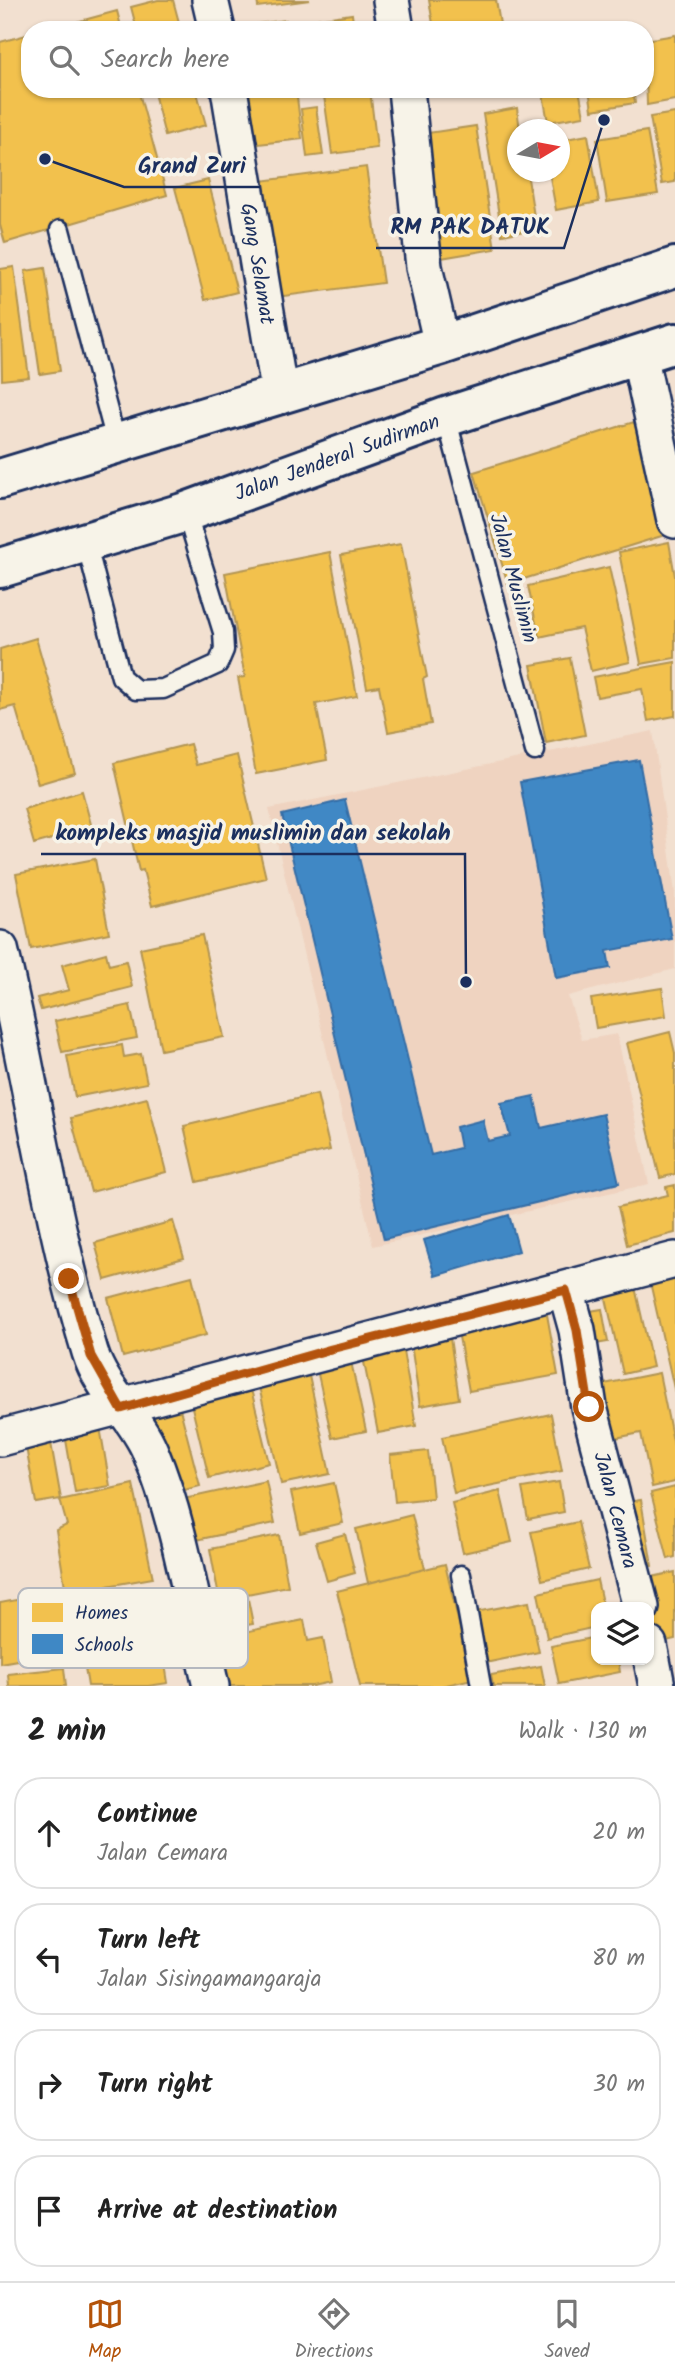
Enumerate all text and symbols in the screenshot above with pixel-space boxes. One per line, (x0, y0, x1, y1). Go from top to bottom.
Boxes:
search box (21, 21, 654, 98)
text: Search here (101, 39, 229, 81)
icon: search (45, 41, 83, 79)
north arrow (507, 119, 570, 182)
callout: Grand Zuri (124, 143, 260, 187)
text: Grand Zuri (138, 149, 247, 185)
street label: Gang Selamat (230, 201, 283, 328)
callout: RM PAK DATUK (376, 204, 564, 248)
text: RM PAK DATUK (390, 210, 550, 246)
street label: Jalan Jenderal Sudirman (230, 406, 445, 511)
street label: Jalan Muslimin (479, 510, 546, 647)
callout: kompleks masjid muslimin dan sekolah (41, 810, 465, 854)
text: kompleks masjid muslimin dan sekolah (55, 816, 451, 852)
route end (53, 1263, 84, 1294)
route start (573, 1391, 604, 1422)
street label: Jalan Cemara (583, 1448, 645, 1573)
legend (18, 1588, 248, 1668)
text: Homes (75, 1599, 128, 1629)
map controls (591, 1602, 654, 1665)
button: layers (591, 1602, 654, 1665)
text: Schools (75, 1631, 134, 1661)
text: 2 min (28, 1708, 106, 1756)
text: Walk · 130 m (519, 1714, 647, 1750)
text: Continue (97, 1794, 198, 1836)
icon: ahead (30, 1814, 68, 1852)
text: 20 m (593, 1815, 645, 1851)
text: Jalan Cemara (97, 1836, 228, 1872)
text: Turn left (97, 1920, 200, 1962)
icon: left (30, 1940, 68, 1978)
text: 80 m (592, 1941, 645, 1977)
text: Jalan Sisingamangaraja (97, 1962, 321, 1998)
text: Turn right (97, 2064, 213, 2106)
icon: right (30, 2066, 68, 2104)
text: 30 m (593, 2067, 645, 2103)
text: Arrive at destination (97, 2190, 337, 2232)
icon: arrive (30, 2192, 68, 2230)
tab: Map (86, 2295, 124, 2367)
tab: Directions (295, 2295, 373, 2367)
tab: Saved (544, 2295, 589, 2367)

